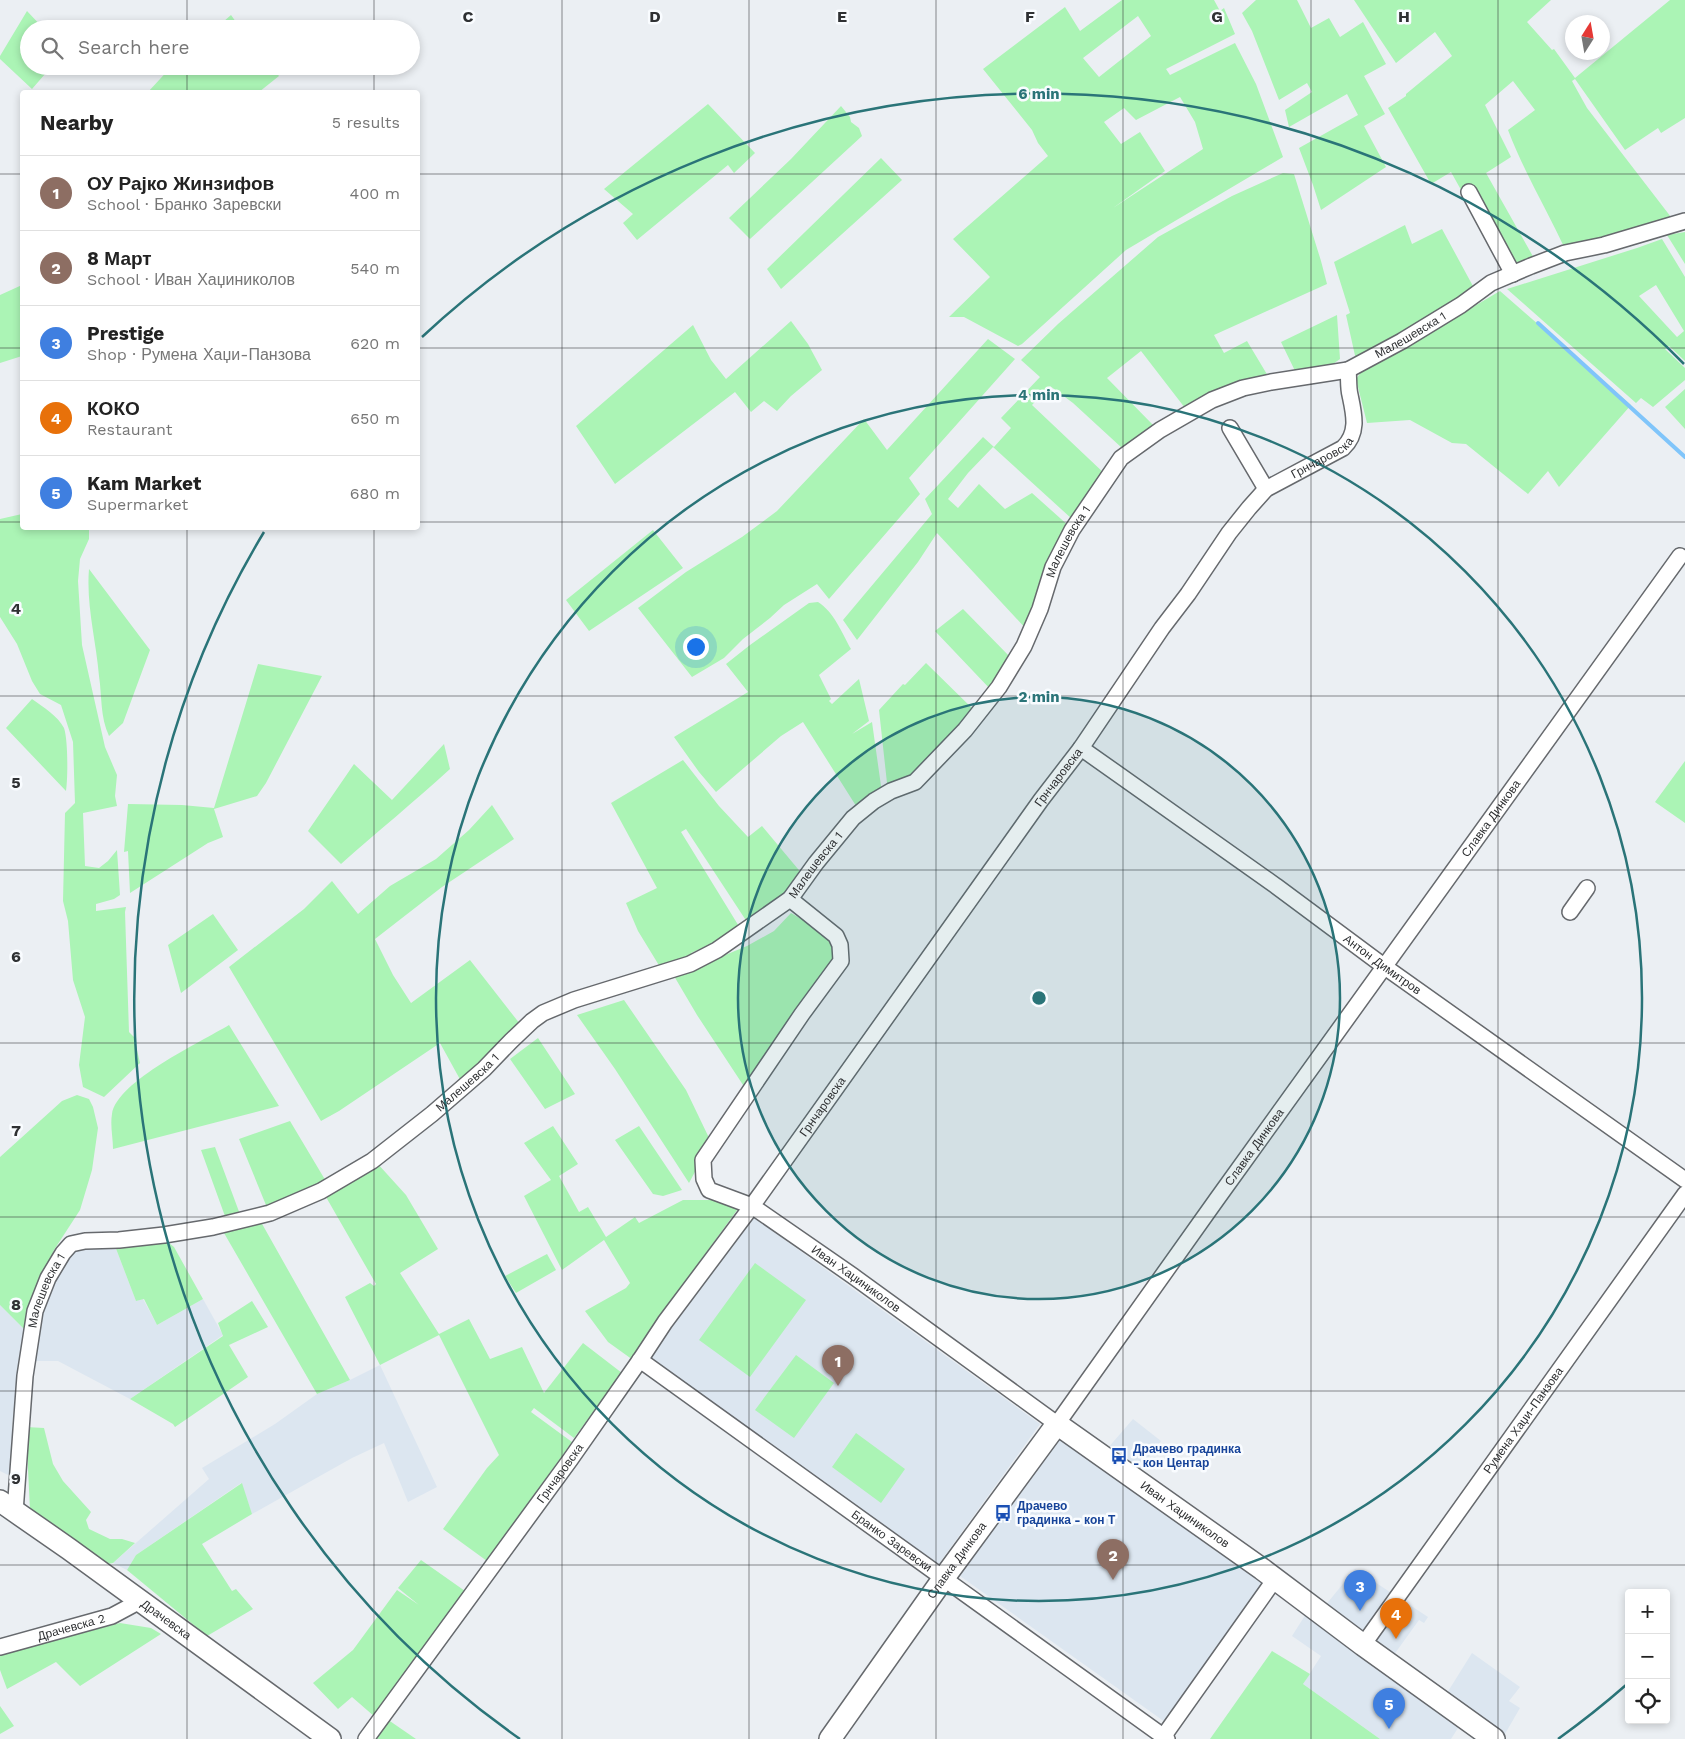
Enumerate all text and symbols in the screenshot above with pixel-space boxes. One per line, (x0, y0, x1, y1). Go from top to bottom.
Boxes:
text: C (463, 7, 474, 26)
text: D (649, 7, 661, 26)
text: E (837, 7, 847, 26)
text: F (1025, 7, 1035, 26)
text: G (1211, 7, 1223, 26)
text: H (1398, 7, 1410, 26)
north arrow (1565, 15, 1610, 60)
search box (20, 20, 420, 75)
icon: search (38, 34, 66, 62)
text: Search here (78, 36, 189, 59)
text: 6 min (1018, 85, 1060, 103)
text: Nearby (40, 110, 113, 135)
text: 5 results (332, 113, 400, 132)
text: ОУ Рајко Жинзифов (87, 172, 274, 195)
text: 1 (53, 184, 59, 203)
text: 400 m (350, 184, 400, 203)
text: School · Бранко Заревски (87, 195, 281, 214)
text: 8 Март (87, 247, 152, 270)
text: 2 (51, 259, 61, 278)
text: 540 m (350, 259, 400, 278)
text: School · Иван Хаџиниколов (87, 270, 295, 289)
street label: Малешевска 1 (1373, 309, 1449, 361)
text: Prestige (87, 322, 164, 345)
text: 3 (51, 334, 61, 353)
text: 620 m (350, 334, 400, 353)
text: Shop · Румена Хаџи-Панзова (87, 345, 311, 364)
text: 4 min (1018, 386, 1060, 404)
text: КОКО (87, 397, 140, 420)
text: 4 (51, 409, 61, 428)
text: 650 m (350, 409, 400, 428)
text: Restaurant (87, 420, 173, 439)
street label: Грнчаровска (1289, 434, 1356, 481)
text: Kam Market (87, 472, 201, 495)
text: 5 (51, 484, 61, 503)
text: 680 m (350, 484, 400, 503)
text: Supermarket (87, 495, 188, 514)
street label: Малешевска 1 (1043, 503, 1093, 579)
text: 4 (11, 599, 21, 618)
your location (683, 634, 709, 660)
text: 2 min (1018, 688, 1060, 706)
street label: Грнчаровска (1032, 745, 1085, 809)
text: 5 (11, 773, 21, 792)
street label: Славка Динкова (1459, 777, 1524, 860)
street label: Малешевска 1 (786, 829, 846, 901)
street label: Антон Димитров (1341, 932, 1424, 997)
text: 6 (11, 947, 21, 966)
centre of rings (1030, 989, 1048, 1007)
street label: Малешевска 1 (433, 1051, 502, 1114)
street label: Грнчаровска (797, 1074, 849, 1139)
street label: Славка Динкова (1222, 1106, 1287, 1188)
text: 7 (11, 1121, 21, 1140)
street label: Иван Хаџиниколов (809, 1242, 903, 1315)
street label: Малешевска 1 (25, 1251, 68, 1329)
text: 8 (11, 1295, 21, 1314)
pin: 1 (822, 1345, 854, 1386)
street label: Румена Хаџи-Панзова (1481, 1364, 1566, 1476)
street label: Грнчаровска (534, 1441, 586, 1506)
place label: Драчево градинка - кон Центар (1133, 1442, 1241, 1470)
bus stop icon: Драчево градинка - кон Центар (1109, 1446, 1129, 1466)
text: 9 (11, 1469, 21, 1488)
street label: Иван Хаџиниколов (1138, 1478, 1232, 1551)
place label: Драчево градинка - кон Т (1017, 1499, 1116, 1527)
bus stop icon: Драчево градинка - кон Т (993, 1503, 1013, 1523)
street label: Бранко Заревски (849, 1507, 935, 1575)
street label: Славка Динкова (924, 1519, 990, 1602)
pin: 2 (1097, 1539, 1129, 1580)
pin: 3 (1344, 1570, 1376, 1611)
map controls (1625, 1589, 1670, 1724)
button: + (1625, 1589, 1670, 1634)
street label: Драчевска (138, 1597, 194, 1643)
pin: 4 (1380, 1598, 1412, 1639)
street label: Драчевска 2 (36, 1611, 107, 1643)
button: − (1625, 1634, 1670, 1679)
button: locate (1625, 1679, 1670, 1724)
pin: 5 (1373, 1688, 1405, 1729)

